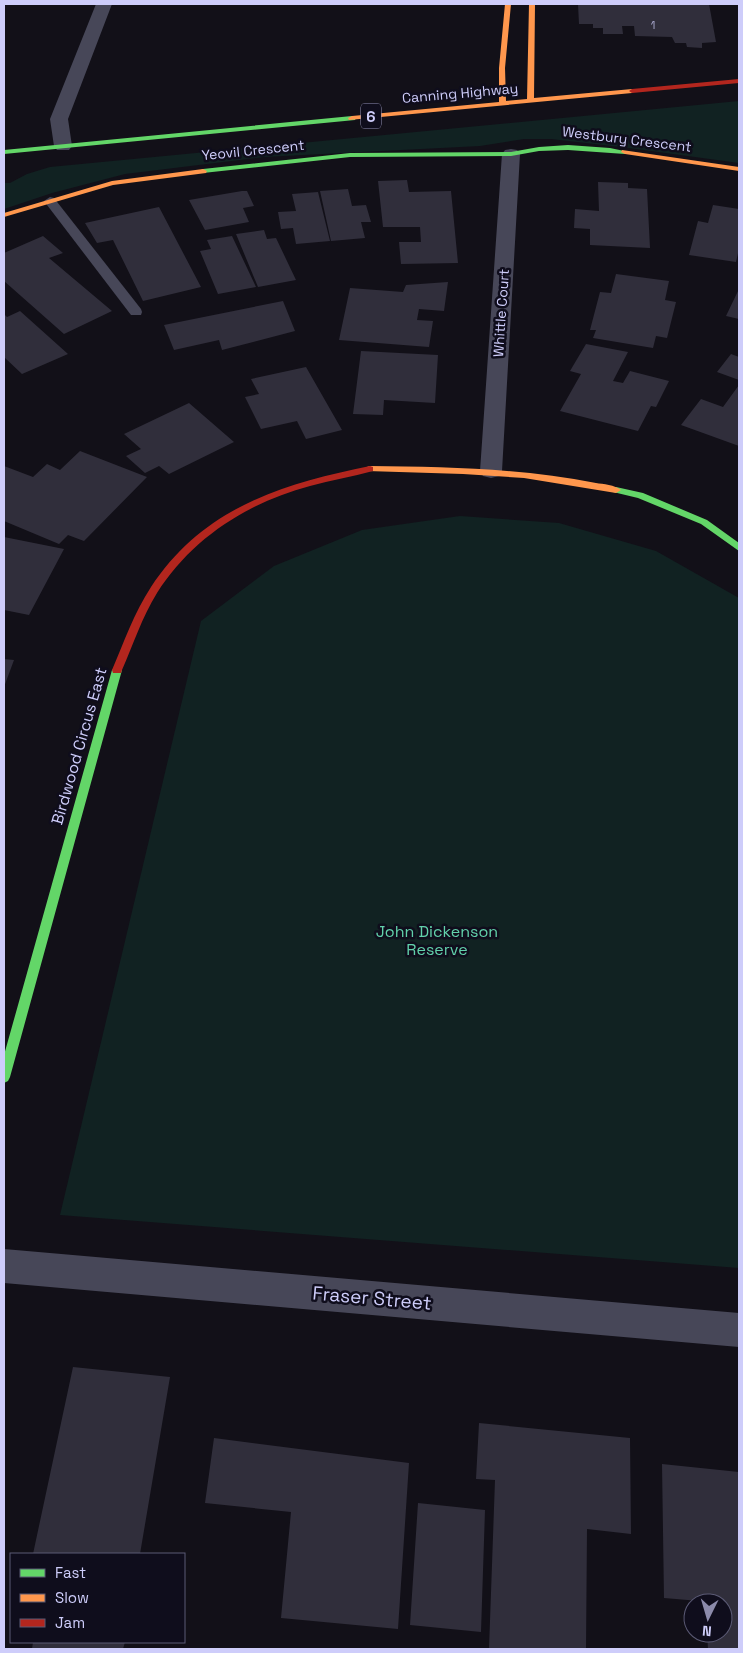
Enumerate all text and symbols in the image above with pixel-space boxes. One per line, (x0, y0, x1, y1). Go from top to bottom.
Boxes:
house number: 1 (651, 18, 655, 32)
street label: Canning Highway (401, 79, 519, 107)
road number: 6 (361, 104, 381, 128)
street label: Westbury Crescent (561, 122, 693, 156)
street label: Yeovil Crescent (201, 136, 305, 164)
street label: Whittle Court (489, 268, 513, 358)
street label: Birdwood Circus East (46, 665, 112, 827)
park label: John Dickenson Reserve (376, 921, 498, 960)
street label: Fraser Street (311, 1280, 433, 1316)
legend (10, 1553, 185, 1643)
text: Fast (55, 1563, 86, 1582)
text: Slow (55, 1588, 89, 1607)
north arrow (683, 1593, 733, 1643)
text: Jam (55, 1613, 85, 1632)
text: N (701, 1622, 712, 1640)

